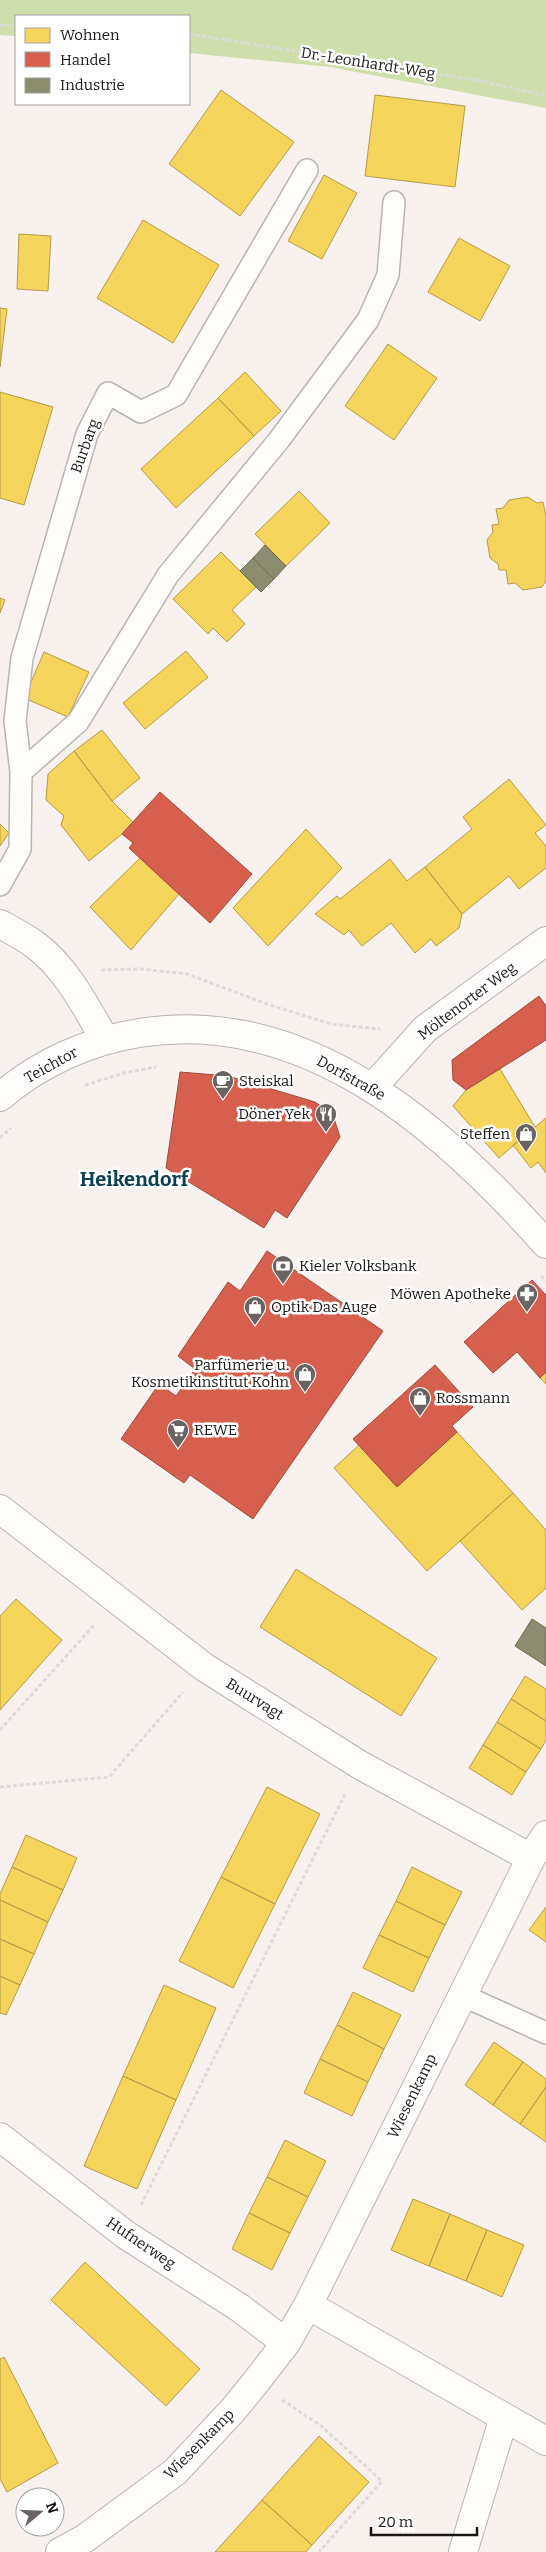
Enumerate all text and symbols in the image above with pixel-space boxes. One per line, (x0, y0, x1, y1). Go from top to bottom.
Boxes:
legend (15, 15, 190, 105)
text: Wohnen (60, 26, 120, 44)
street label: Dr.-Leonhardt-Weg (300, 44, 436, 82)
text: Handel (60, 51, 111, 69)
text: Industrie (60, 76, 125, 94)
street label: Burbarg (67, 416, 103, 476)
street label: Möltenorter Weg (414, 958, 520, 1044)
street label: Teichtor (21, 1043, 81, 1087)
street label: Dorfstraße (314, 1052, 388, 1104)
cafe icon: Steiskal (211, 1069, 235, 1100)
place label: Steiskal (239, 1072, 293, 1090)
restaurant icon: Döner Yek (314, 1102, 338, 1133)
place label: Döner Yek (238, 1105, 310, 1123)
shop icon: Steffen (514, 1122, 538, 1153)
place label: Steffen (460, 1125, 510, 1143)
district label: Heikendorf (80, 1167, 190, 1191)
bank icon: Kieler Volksbank (271, 1254, 295, 1285)
place label: Kieler Volksbank (299, 1257, 417, 1275)
pharmacy icon: Möwen Apotheke (515, 1282, 539, 1313)
place label: Möwen Apotheke (390, 1285, 511, 1303)
shop icon: Optik Das Auge (243, 1295, 267, 1326)
place label: Optik Das Auge (271, 1298, 377, 1316)
place label: Parfümerie u. Kosmetikinstitut Kohn (131, 1356, 289, 1391)
shop icon: Parfümerie u. Kosmetikinstitut Kohn (293, 1362, 317, 1393)
shop icon: Rossmann (408, 1386, 432, 1417)
place label: Rossmann (436, 1389, 511, 1407)
supermarket icon: REWE (166, 1418, 190, 1449)
place label: REWE (194, 1421, 237, 1439)
street label: Buurvagt (223, 1674, 288, 1724)
street label: Wiesenkamp (384, 2051, 440, 2141)
street label: Hufnerweg (103, 2213, 179, 2273)
street label: Wiesenkamp (160, 2405, 238, 2483)
north arrow (15, 2487, 65, 2537)
text: N (42, 2500, 62, 2516)
scale bar (371, 2504, 477, 2536)
text: 20 m (378, 2513, 414, 2531)

